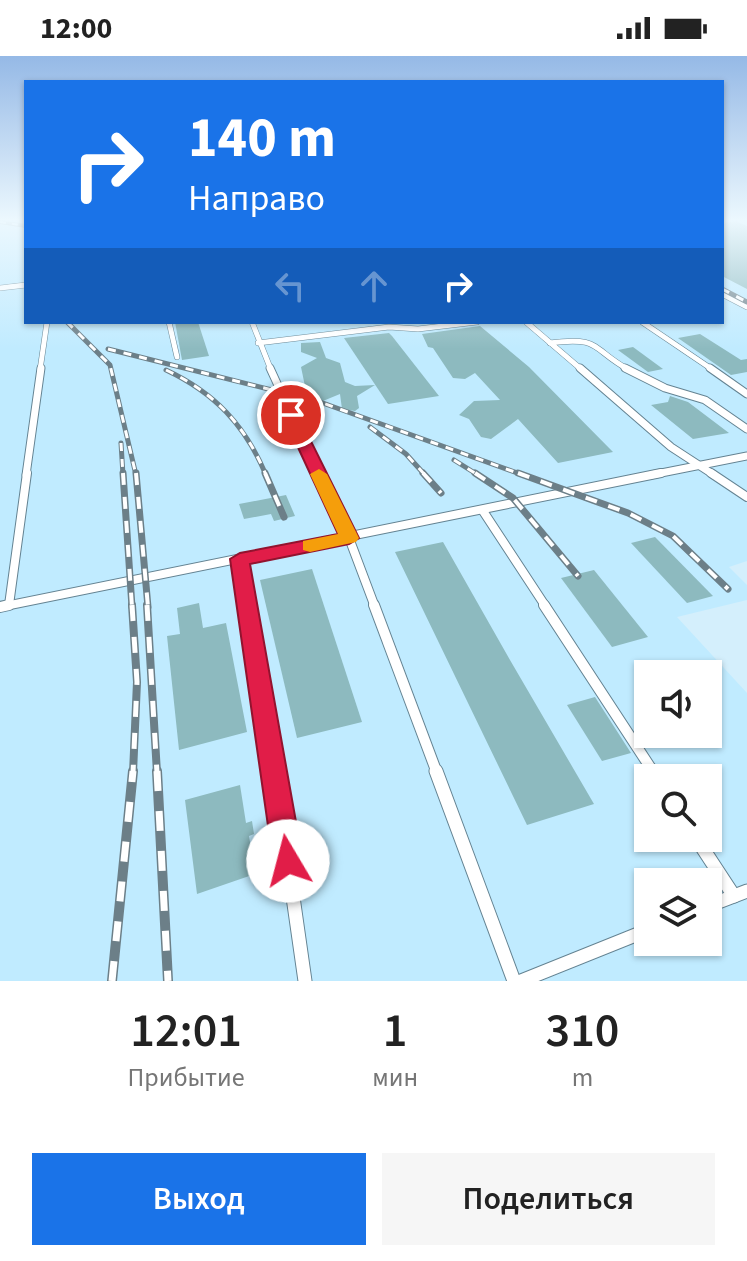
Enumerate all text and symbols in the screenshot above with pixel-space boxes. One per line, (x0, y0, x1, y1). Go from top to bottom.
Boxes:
text: 12:00 (40, 7, 112, 50)
text: 140 m (188, 99, 336, 178)
icon: right (56, 112, 160, 216)
text: Направо (188, 173, 325, 224)
icon: left (268, 264, 312, 308)
icon: ahead (352, 264, 396, 308)
icon: right (436, 264, 480, 308)
pin (257, 381, 325, 449)
icon: arrive (269, 393, 313, 437)
map controls (634, 660, 722, 956)
button: sound (634, 660, 722, 748)
button: search (634, 764, 722, 852)
position arrow (246, 819, 330, 903)
button: layers (634, 868, 722, 956)
text: 12:01 (130, 997, 242, 1065)
text: 1 (383, 997, 407, 1065)
text: 310 (546, 997, 619, 1065)
text: Прибытие (128, 1059, 245, 1096)
text: мин (372, 1059, 418, 1096)
text: m (572, 1059, 593, 1096)
button: Выход (32, 1153, 366, 1245)
button: Поделиться (382, 1153, 715, 1245)

